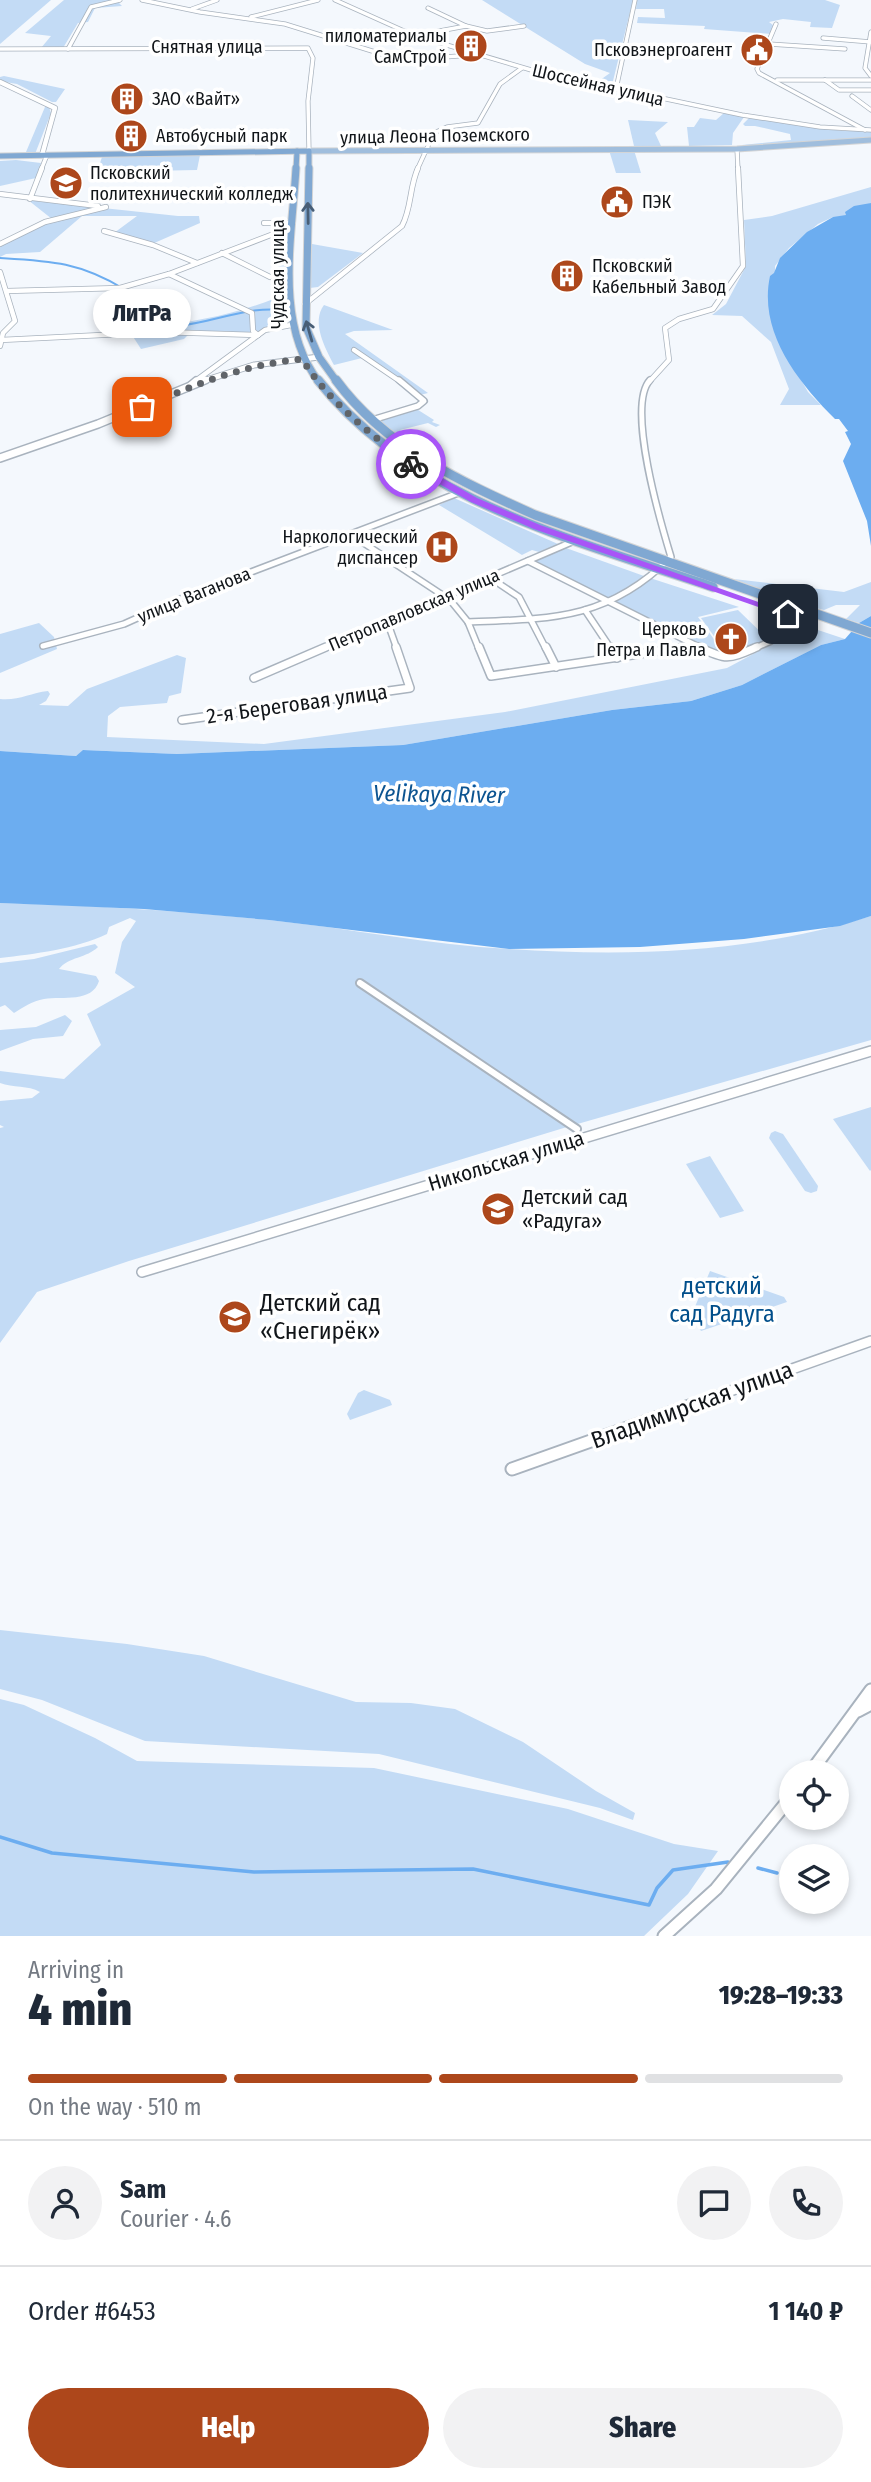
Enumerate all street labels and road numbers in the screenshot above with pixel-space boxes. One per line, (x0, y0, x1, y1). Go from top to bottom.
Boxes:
street label: Снятная улица (151, 36, 263, 58)
street label: Шоссейная улица (530, 59, 666, 111)
street label: улица Леона Поземского (340, 123, 530, 149)
street label: Чудская улица (267, 219, 289, 329)
street label: улица Ваганова (134, 562, 254, 628)
street label: Петропавловская улица (325, 564, 503, 656)
street label: 2-я Береговая улица (205, 678, 389, 730)
street label: Никольская улица (425, 1125, 587, 1197)
street label: Владимирская улица (587, 1355, 797, 1455)

